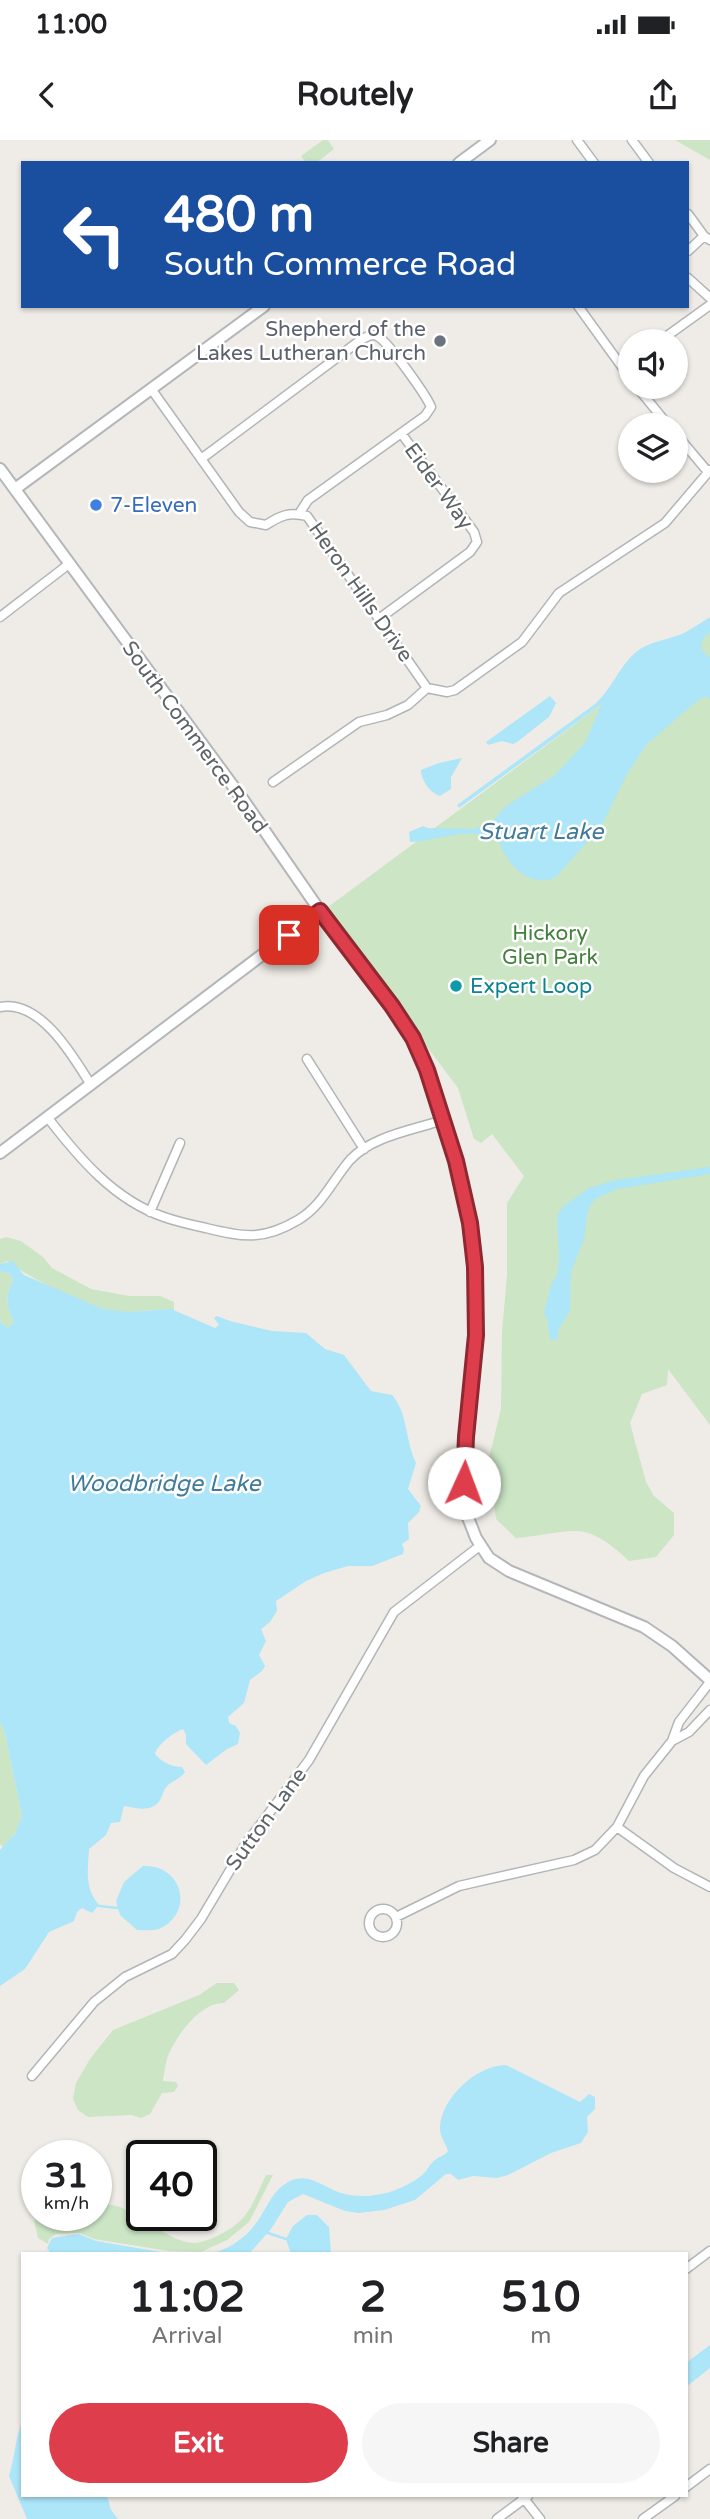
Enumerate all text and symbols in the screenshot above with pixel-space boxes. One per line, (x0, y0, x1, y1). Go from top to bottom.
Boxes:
text: 11:00 (35, 9, 107, 40)
icon: back (28, 76, 66, 114)
text: Routely (297, 76, 414, 114)
icon: share (644, 76, 682, 114)
text: 480 m (164, 186, 314, 245)
icon: left (49, 189, 140, 280)
text: South Commerce Road (164, 246, 516, 284)
place label: Shepherd of the Lakes Lutheran Church (196, 317, 426, 366)
map controls (618, 329, 688, 483)
button: sound (618, 329, 688, 399)
marker: Shepherd of the Lakes Lutheran Church (432, 333, 448, 349)
button: layers (618, 413, 688, 483)
street label: Eider Way (399, 438, 478, 534)
place label: 7-Eleven (110, 493, 197, 518)
marker: 7-Eleven (88, 497, 104, 513)
street label: Heron Hills Drive (303, 518, 418, 667)
street label: South Commerce Road (117, 636, 273, 838)
water label: Stuart Lake (479, 818, 605, 846)
pin (259, 905, 319, 965)
icon: arrive (270, 916, 308, 954)
park label: Hickory Glen Park (502, 921, 598, 970)
place label: Expert Loop (470, 974, 592, 999)
marker: Expert Loop (448, 978, 464, 994)
position arrow (427, 1446, 501, 1520)
water label: Woodbridge Lake (67, 1470, 263, 1498)
street label: Sutton Lane (221, 1763, 312, 1876)
speed limit sign: 40 (126, 2140, 217, 2231)
text: 31 (45, 2155, 88, 2197)
text: km/h (44, 2192, 89, 2214)
text: 11:02 (129, 2272, 245, 2323)
text: 2 (360, 2272, 386, 2323)
text: 510 (501, 2272, 580, 2323)
text: Arrival (151, 2322, 222, 2350)
text: min (353, 2322, 394, 2350)
text: m (530, 2322, 551, 2350)
button: Exit (49, 2403, 348, 2483)
button: Share (362, 2403, 660, 2483)

